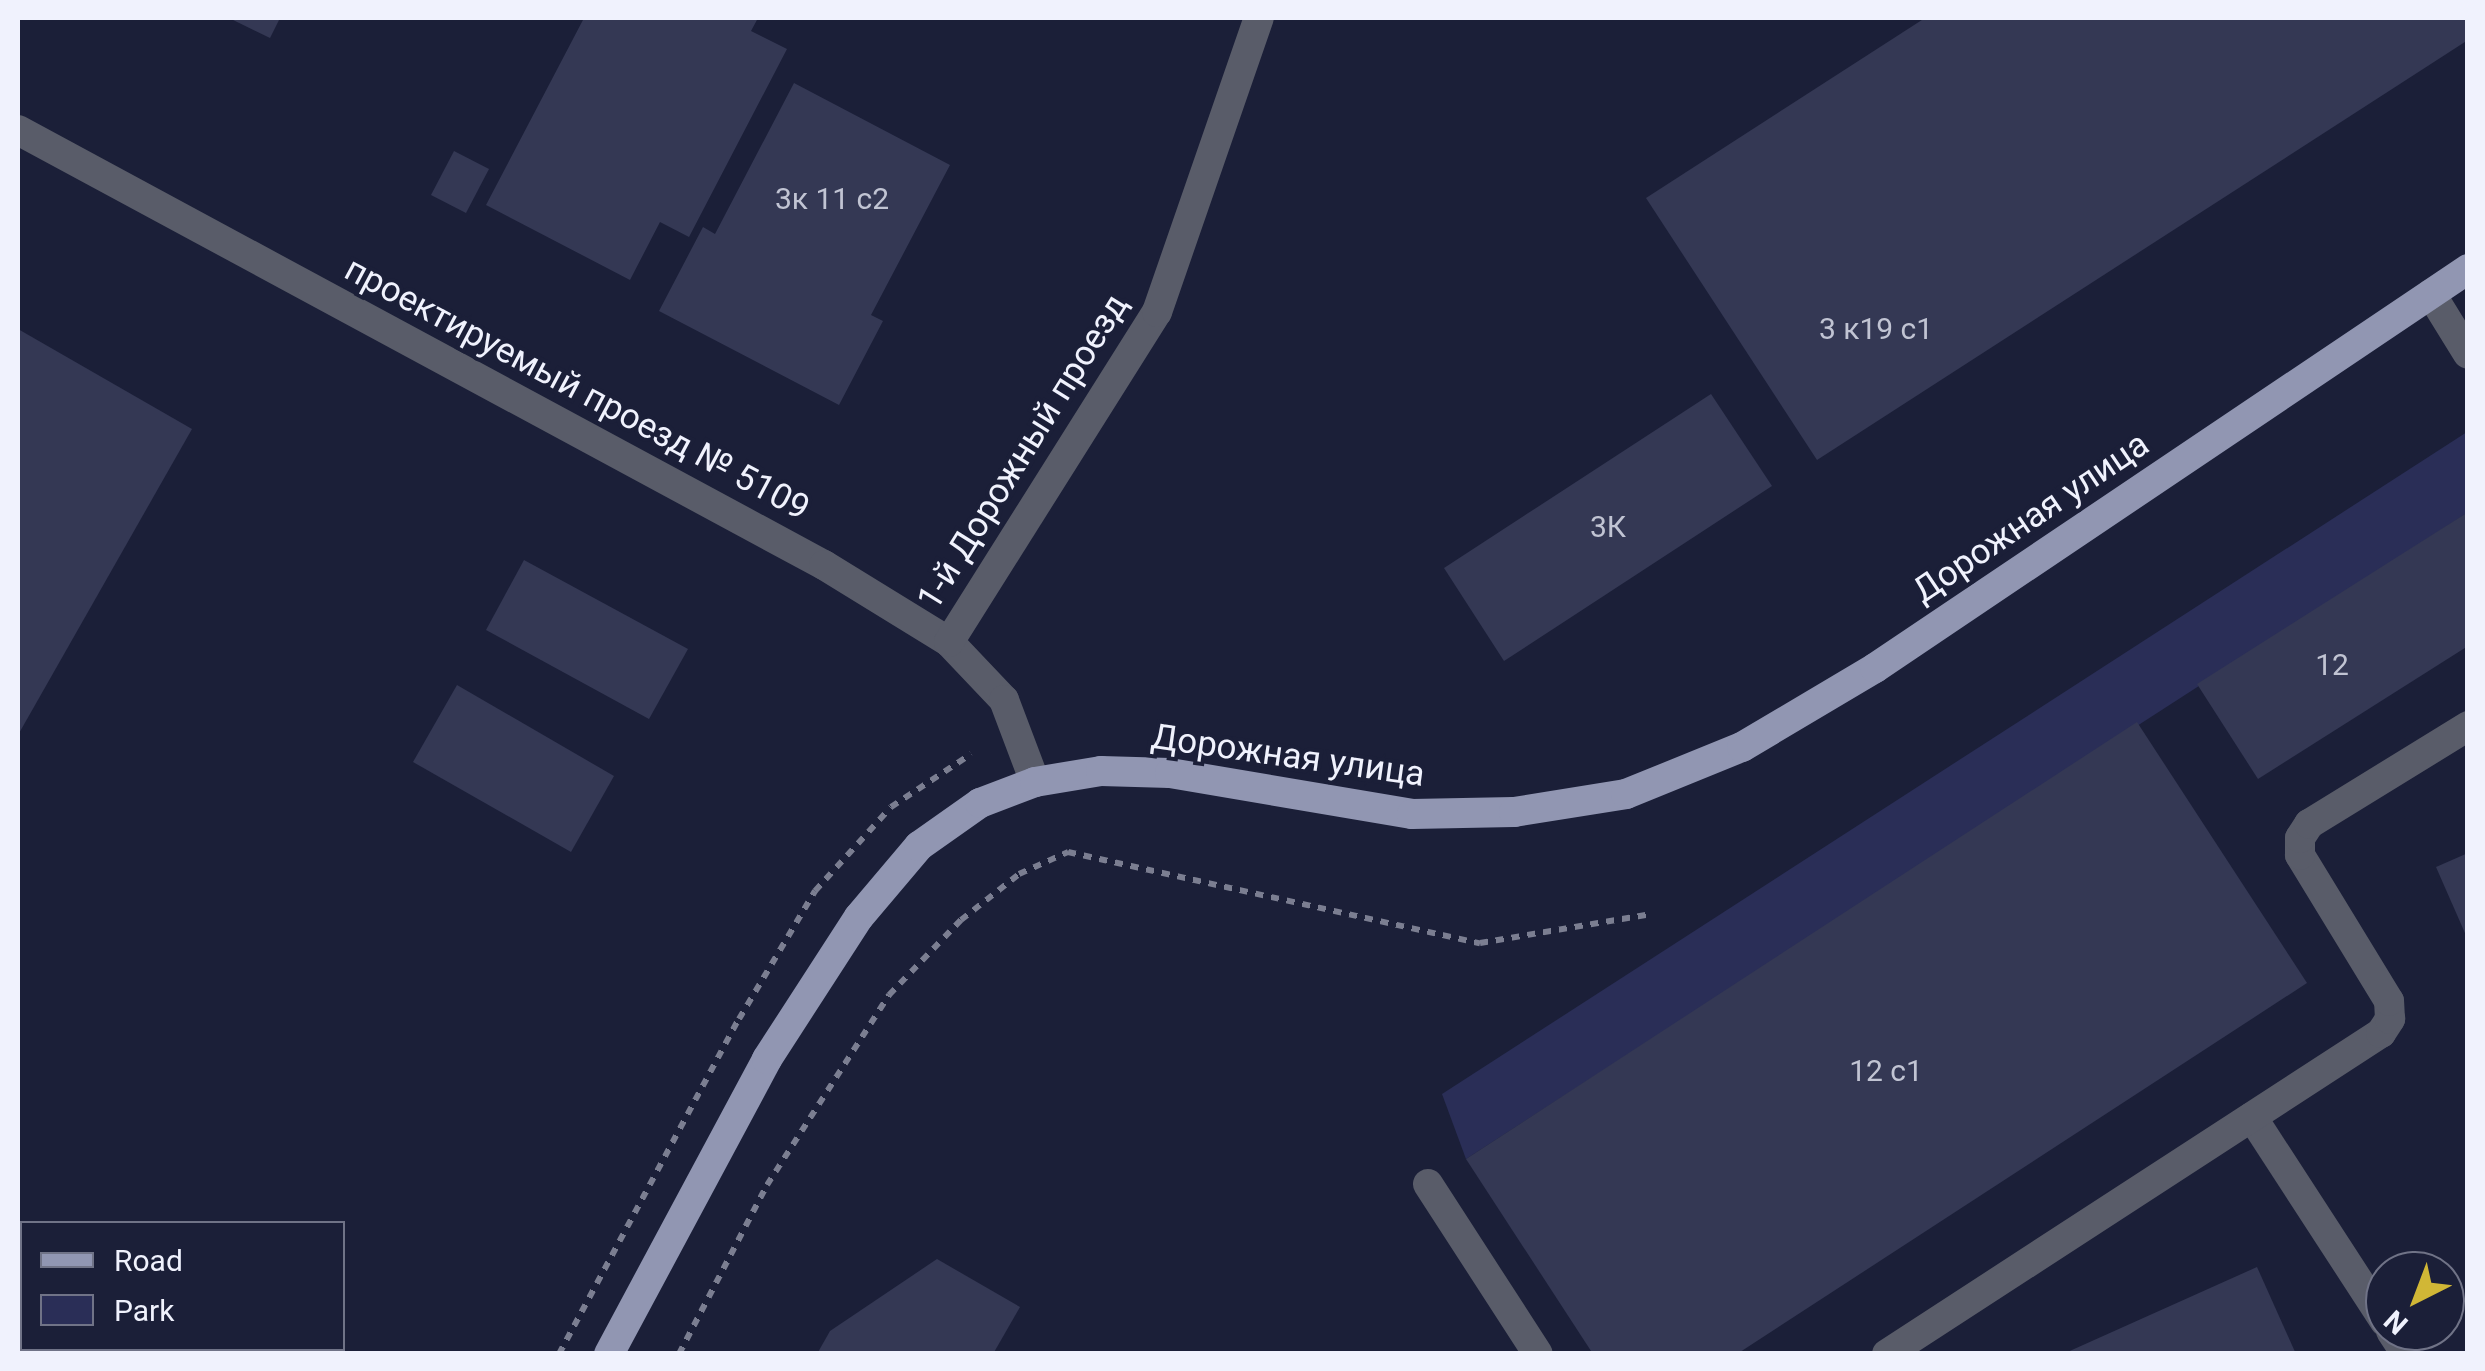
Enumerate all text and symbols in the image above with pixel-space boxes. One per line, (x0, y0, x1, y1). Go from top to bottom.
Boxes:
house number: 3к 11 с2 (775, 181, 889, 217)
street label: проектируемый проезд № 5109 (338, 248, 816, 530)
street label: 1-й Дорожный проезд (909, 286, 1137, 618)
house number: 3 к19 с1 (1819, 311, 1933, 347)
street label: Дорожная улица (1905, 424, 2157, 612)
house number: 3К (1590, 509, 1626, 545)
house number: 12 (2315, 647, 2349, 683)
street label: Дорожная улица (1149, 716, 1427, 796)
house number: 12 с1 (1849, 1053, 1923, 1089)
legend (20, 1221, 345, 1351)
text: Road (114, 1243, 183, 1278)
north arrow (2365, 1251, 2465, 1351)
text: Park (114, 1293, 174, 1328)
text: N (2378, 1303, 2414, 1341)

